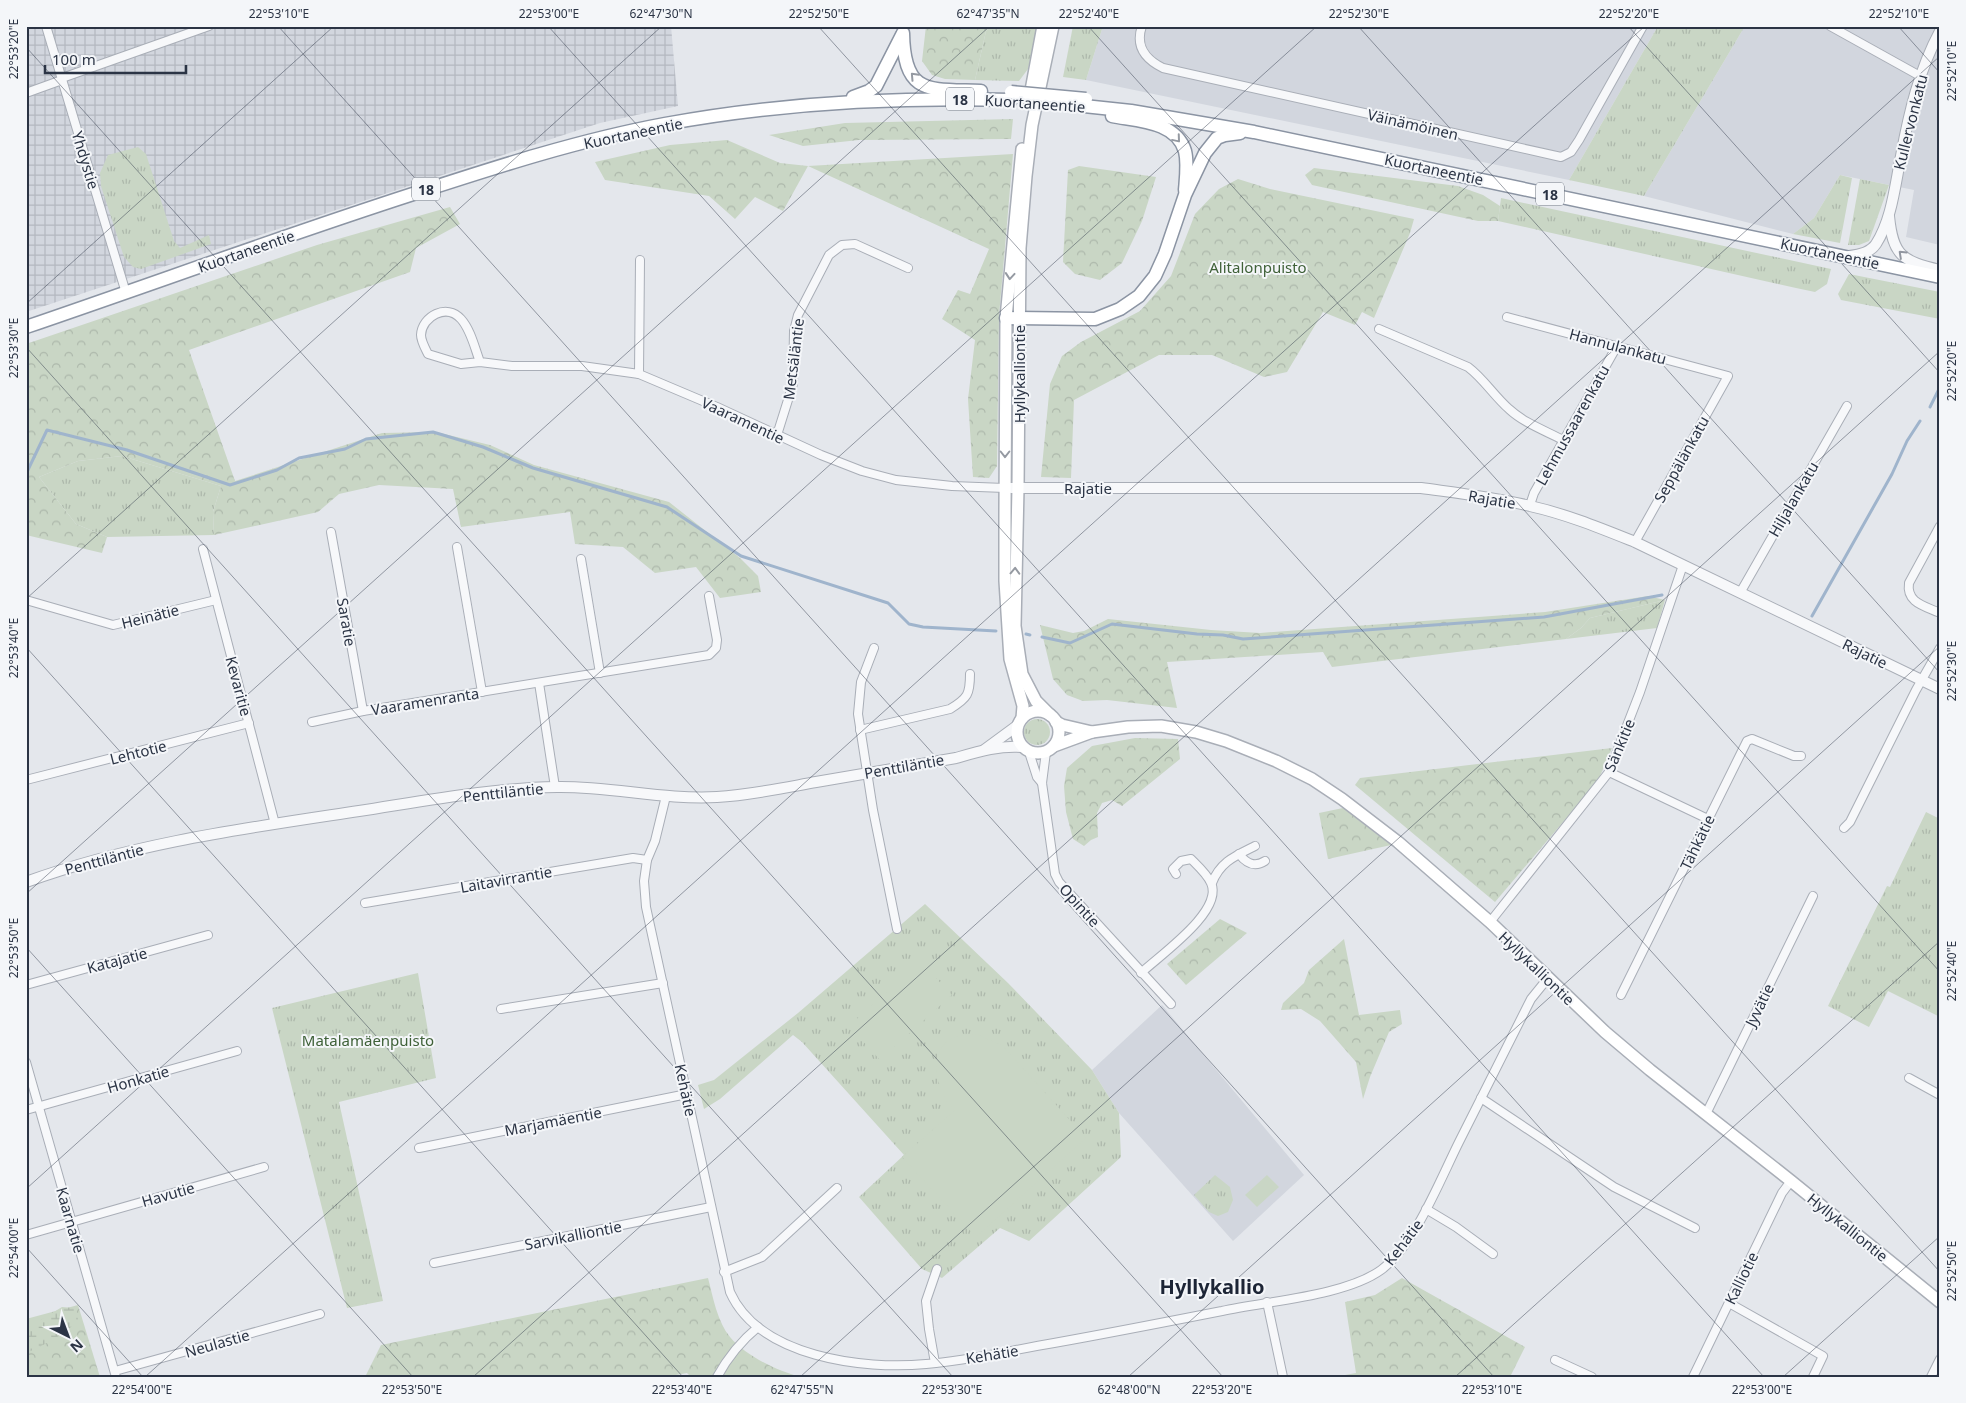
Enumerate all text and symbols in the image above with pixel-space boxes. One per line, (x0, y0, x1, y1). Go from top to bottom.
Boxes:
text: 22°53'10"E (249, 5, 309, 22)
text: 22°53'00"E (519, 5, 579, 22)
text: 62°47'30"N (629, 5, 693, 22)
text: 22°52'50"E (789, 5, 849, 22)
text: 62°47'35"N (956, 5, 1020, 22)
text: 22°52'40"E (1059, 5, 1119, 22)
text: 22°52'30"E (1329, 5, 1389, 22)
text: 22°52'20"E (1599, 5, 1659, 22)
text: 22°52'10"E (1869, 5, 1929, 22)
text: 22°53'20"E (5, 19, 22, 79)
text: 22°52'10"E (1943, 41, 1960, 101)
scale bar (45, 42, 186, 74)
text: 100 m (52, 49, 96, 69)
street label: Kullervonkatu (1888, 72, 1932, 172)
one-way arrow (911, 73, 920, 82)
road number: 18 (946, 88, 974, 110)
street label: Kuortaneentie (984, 90, 1086, 116)
street label: Väinämöinen (1366, 104, 1460, 144)
street label: Kuortaneentie (582, 113, 684, 153)
street label: Yhdystie (68, 129, 104, 191)
one-way arrow (1171, 134, 1180, 143)
street label: Kuortaneentie (1383, 149, 1485, 189)
road number: 18 (412, 178, 440, 200)
road number: 18 (1536, 182, 1564, 205)
street label: Kuortaneentie (195, 225, 297, 277)
street label: Kuortaneentie (1779, 233, 1881, 273)
one-way arrow (1898, 251, 1907, 260)
park label: Alitalonpuisto (1209, 257, 1307, 277)
one-way arrow (1004, 272, 1015, 280)
street label: Metsäläntie (778, 317, 808, 401)
text: 22°53'30"E (5, 318, 22, 378)
street label: Hannulankatu (1567, 323, 1669, 369)
street label: Hyllykalliontie (1009, 325, 1029, 423)
text: 22°52'20"E (1943, 341, 1960, 401)
street label: Lehmussaarenkatu (1531, 361, 1613, 489)
street label: Vaaramentie (698, 392, 788, 448)
street label: Seppälänkatu (1649, 412, 1713, 506)
one-way arrow (1000, 450, 1010, 458)
street label: Hiljalankatu (1763, 458, 1823, 540)
street label: Rajatie (1064, 478, 1112, 498)
street label: Rajatie (1467, 485, 1517, 513)
one-way arrow (1010, 567, 1021, 575)
street label: Saratie (333, 596, 361, 648)
street label: Heinätie (119, 599, 181, 633)
text: 22°53'40"E (5, 618, 22, 678)
street label: Rajatie (1839, 634, 1891, 672)
text: 22°52'30"E (1943, 641, 1960, 701)
street label: Kevaritie (221, 654, 257, 718)
street label: Vaaramenranta (370, 683, 480, 719)
street label: Sänkitie (1599, 716, 1639, 774)
street label: Lehtotie (108, 735, 168, 769)
street label: Penttiläntie (862, 749, 946, 783)
street label: Penttiläntie (462, 778, 544, 806)
street label: Tähkätie (1675, 811, 1719, 873)
street label: Penttiläntie (62, 839, 146, 879)
street label: Laitavirrantie (458, 861, 554, 897)
street label: Opintie (1055, 879, 1105, 931)
text: 22°53'50"E (5, 918, 22, 978)
street label: Hyllykalliontie (1495, 927, 1579, 1009)
text: 22°52'40"E (1943, 941, 1960, 1001)
street label: Katajatie (85, 942, 149, 978)
street label: Jyvätie (1739, 980, 1778, 1032)
park label: Matalamäenpuisto (302, 1030, 434, 1050)
street label: Honkatie (105, 1061, 171, 1097)
street label: Kehätie (671, 1062, 701, 1118)
street label: Marjamäentie (503, 1102, 603, 1140)
street label: Havutie (139, 1177, 197, 1211)
street label: Kaarnatie (52, 1185, 90, 1255)
street label: Hyllykalliontie (1804, 1188, 1892, 1266)
street label: Kehätie (1379, 1215, 1427, 1269)
street label: Sarvikalliontie (523, 1216, 623, 1254)
text: 22°54'00"E (5, 1218, 22, 1278)
text: 22°52'50"E (1943, 1241, 1960, 1301)
street label: Kalliotie (1720, 1248, 1762, 1308)
district label: Hyllykallio (1160, 1273, 1264, 1300)
north arrow (42, 1310, 92, 1360)
street label: Neulastie (182, 1324, 252, 1362)
text: N (66, 1335, 88, 1357)
street label: Kehätie (964, 1340, 1020, 1368)
text: 22°54'00"E (112, 1381, 172, 1398)
text: 22°53'50"E (382, 1381, 442, 1398)
text: 22°53'40"E (652, 1381, 712, 1398)
text: 62°47'55"N (770, 1381, 834, 1398)
text: 22°53'30"E (922, 1381, 982, 1398)
text: 62°48'00"N (1097, 1381, 1161, 1398)
text: 22°53'20"E (1192, 1381, 1252, 1398)
text: 22°53'10"E (1462, 1381, 1522, 1398)
text: 22°53'00"E (1732, 1381, 1792, 1398)

